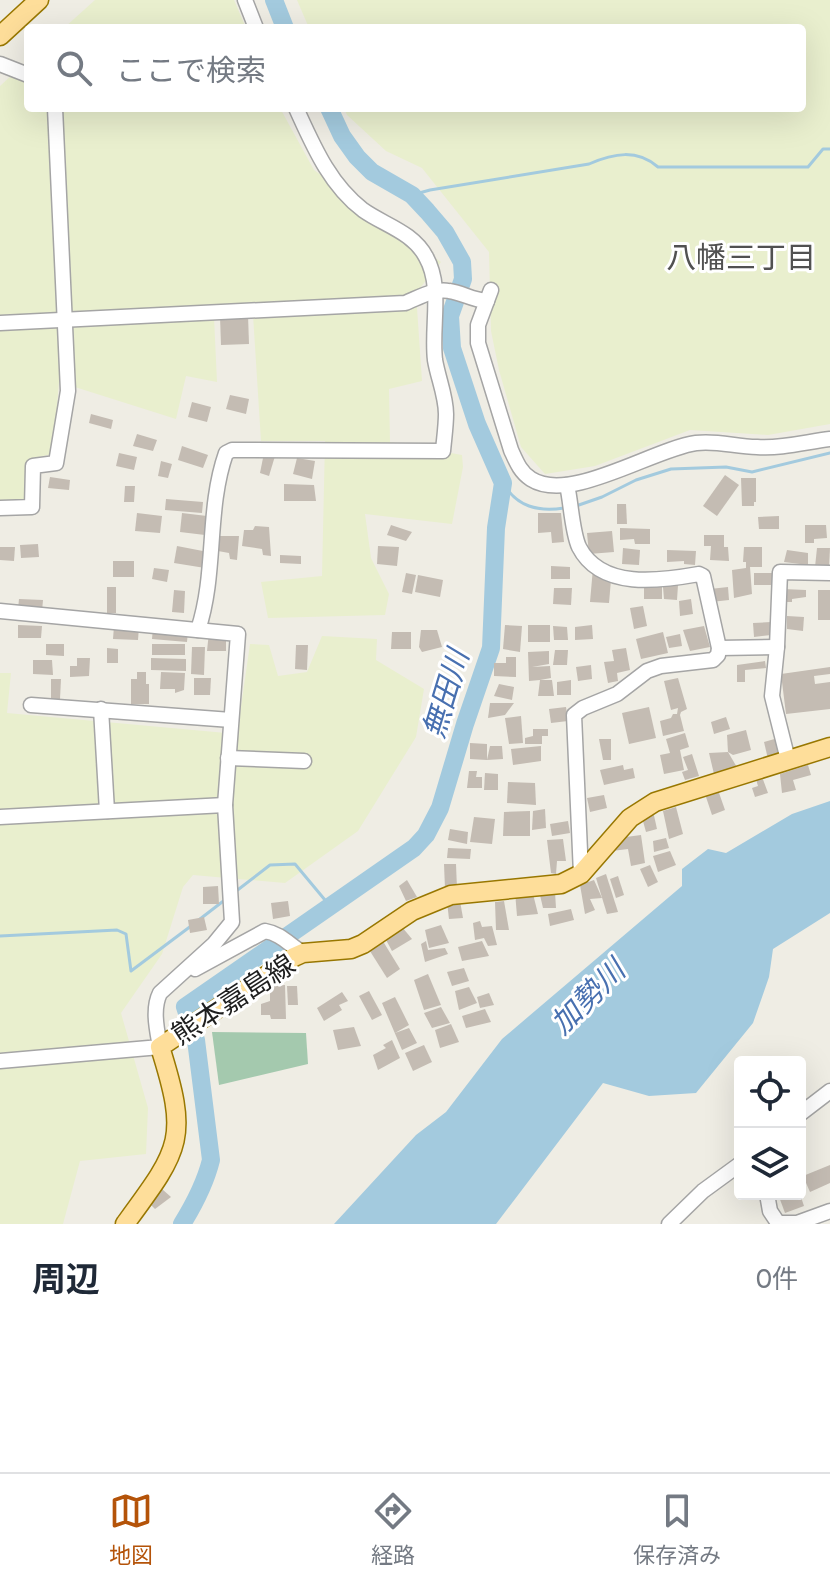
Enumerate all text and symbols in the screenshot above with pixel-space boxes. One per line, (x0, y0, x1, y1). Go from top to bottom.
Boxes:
search box (24, 24, 806, 112)
icon: search (52, 46, 96, 90)
text: ここで検索 (116, 53, 266, 90)
district label: 八幡三丁目 (666, 240, 816, 277)
water label: 無田川 (416, 643, 478, 743)
street label: 熊本嘉島線 (166, 947, 302, 1052)
water label: 加勢川 (543, 950, 635, 1042)
map controls (734, 1056, 806, 1200)
button: locate (734, 1056, 806, 1128)
button: layers (734, 1128, 806, 1200)
text: 周辺 (32, 1260, 100, 1301)
text: 0件 (756, 1264, 798, 1295)
tab: 地図 (109, 1489, 153, 1569)
tab: 経路 (371, 1489, 415, 1569)
tab: 保存済み (633, 1489, 721, 1569)

